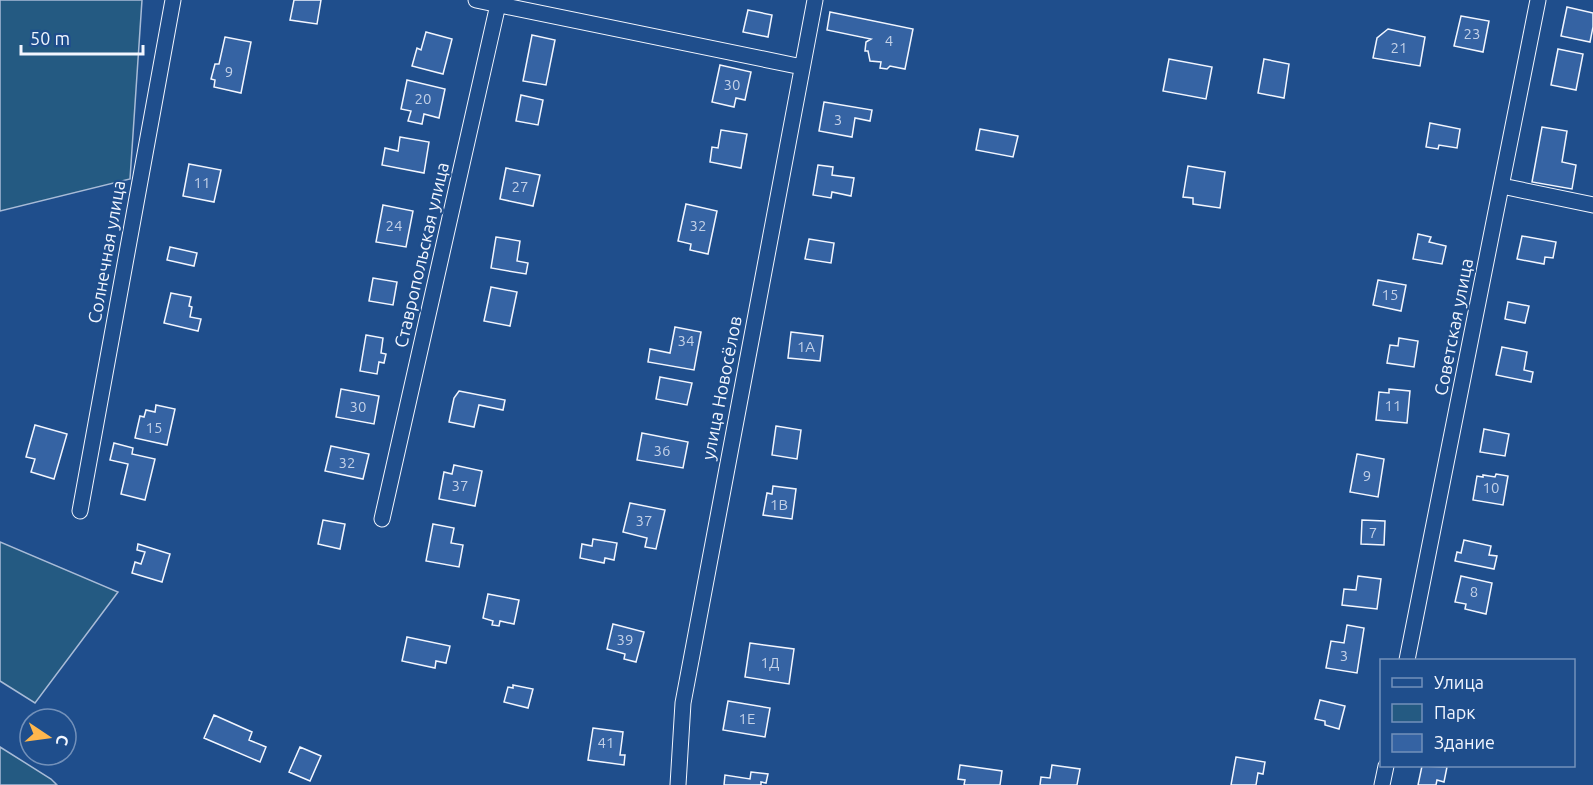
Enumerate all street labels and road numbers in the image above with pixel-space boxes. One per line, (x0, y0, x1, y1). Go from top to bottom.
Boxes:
street label: Ставропольская улица (390, 160, 452, 349)
street label: Солнечная улица (84, 179, 128, 325)
street label: Советская улица (1430, 257, 1476, 397)
street label: улица Новосёлов (697, 314, 745, 461)

